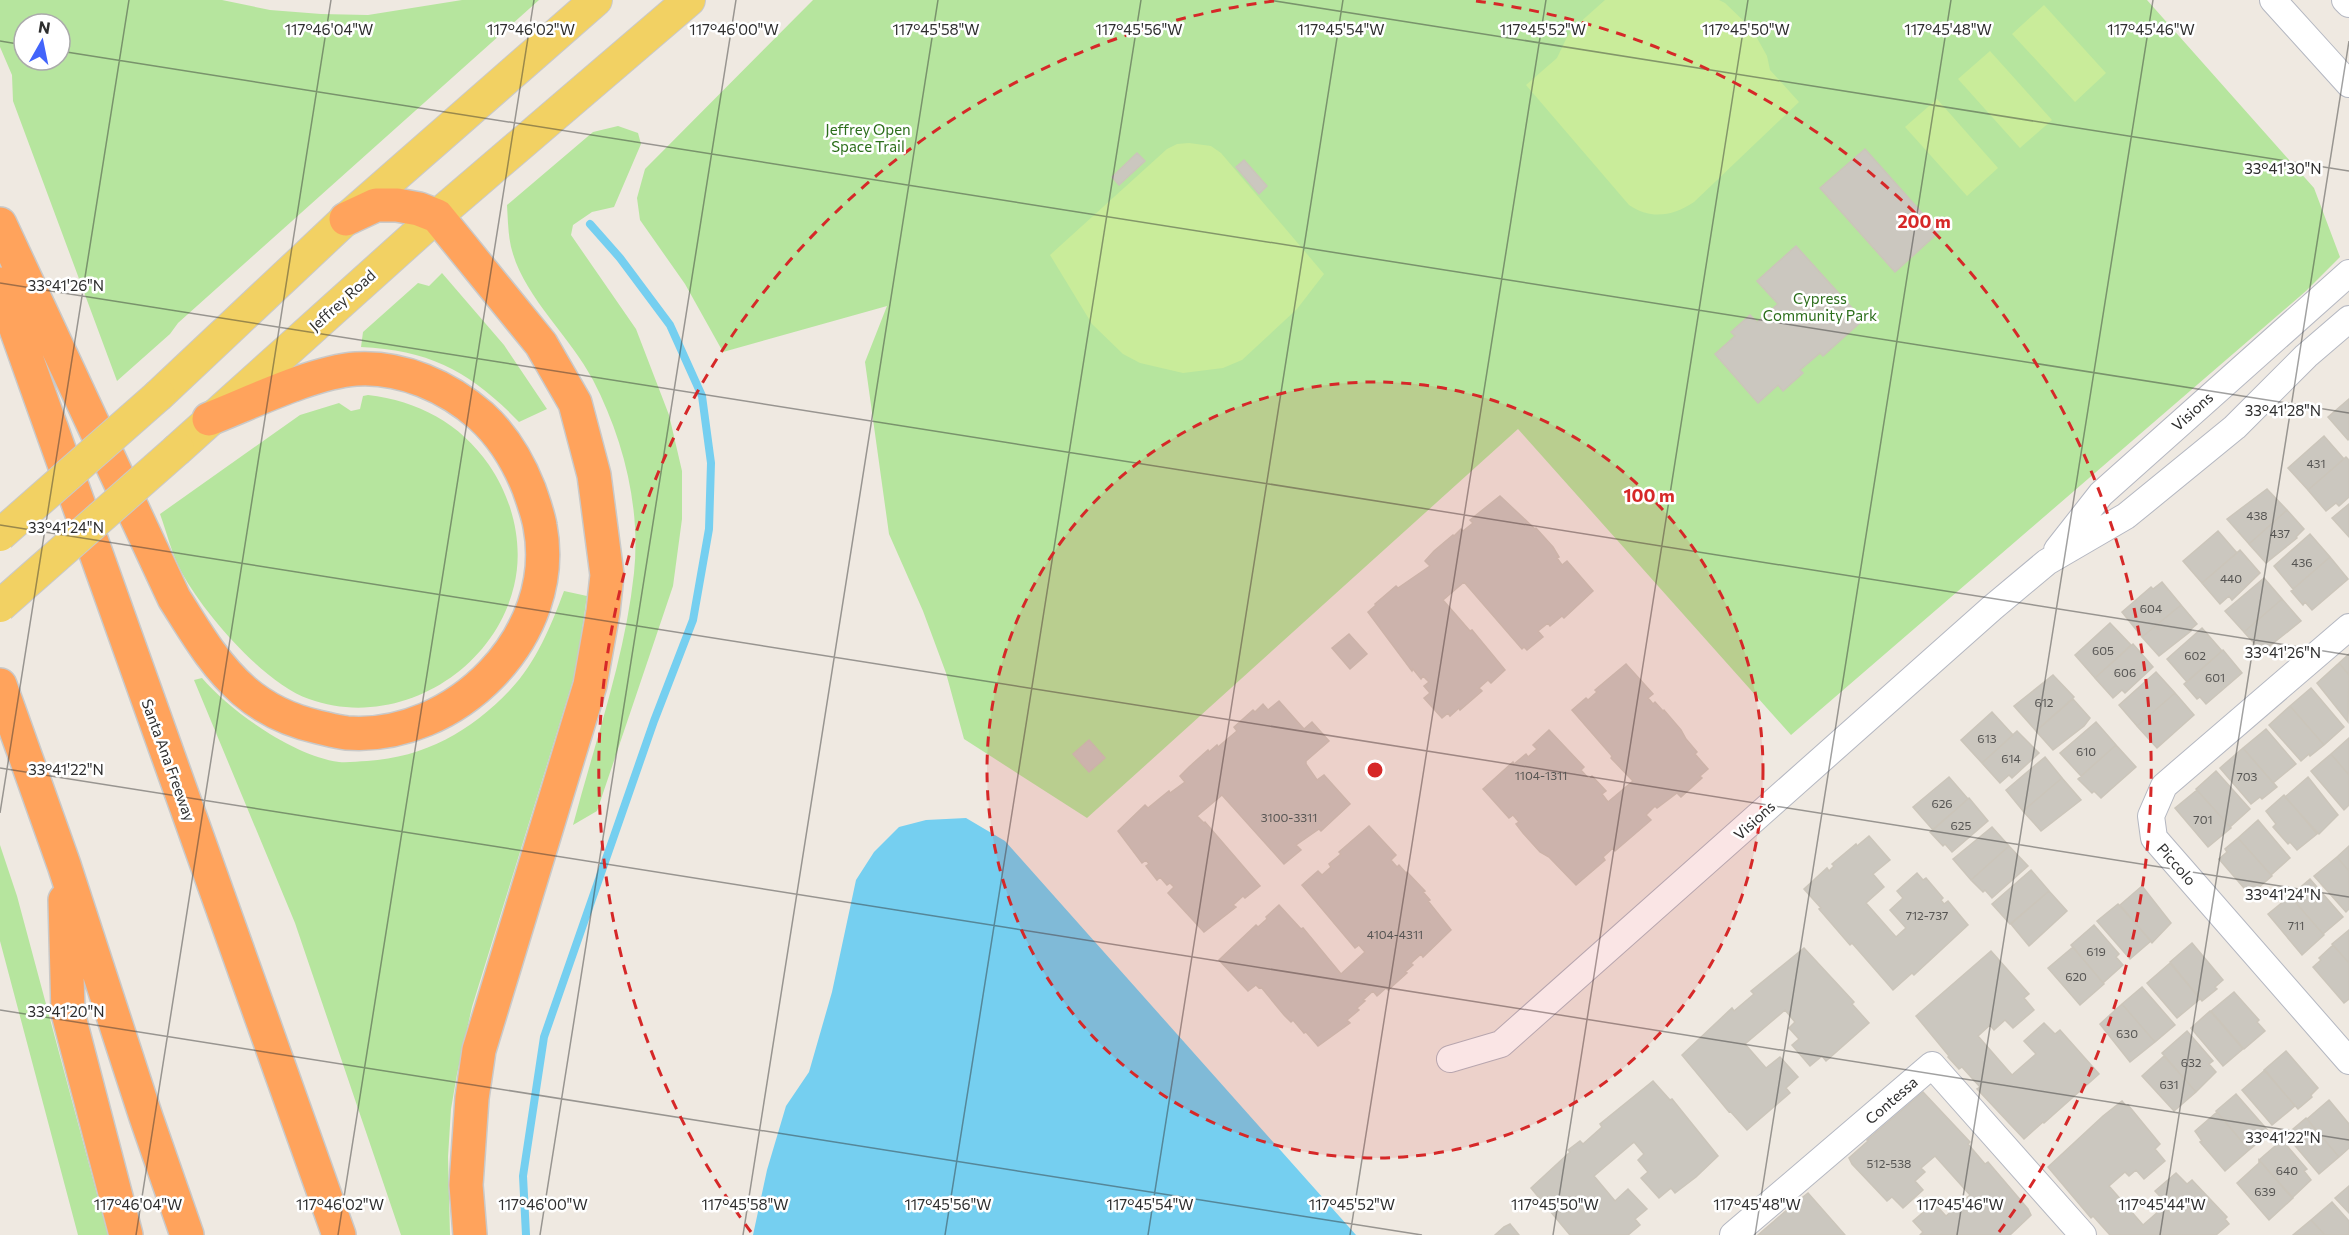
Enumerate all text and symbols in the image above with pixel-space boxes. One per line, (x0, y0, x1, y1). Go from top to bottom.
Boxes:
north arrow (12, 12, 72, 72)
text: N (37, 16, 52, 37)
text: 117°46'04"W (285, 20, 373, 38)
text: 117°46'02"W (487, 20, 575, 38)
text: 117°46'00"W (689, 20, 779, 38)
text: 117°45'58"W (892, 20, 980, 38)
text: 117°45'56"W (1095, 20, 1183, 38)
text: 117°45'54"W (1297, 20, 1385, 38)
text: 117°45'52"W (1500, 20, 1586, 38)
text: 117°45'50"W (1702, 20, 1790, 38)
text: 117°45'48"W (1904, 20, 1992, 38)
text: 117°45'46"W (2107, 20, 2195, 38)
park label: Jeffrey Open Space Trail (825, 120, 911, 155)
text: 33°41'30"N (2244, 159, 2322, 177)
text: 200 m (1897, 210, 1951, 232)
street label: Jeffrey Road (305, 266, 379, 334)
text: 33°41'26"N (28, 276, 104, 294)
park label: Cypress Community Park (1763, 289, 1877, 324)
street label: Visions (2168, 388, 2216, 434)
text: 33°41'28"N (2245, 401, 2321, 419)
house number: 431 (2306, 456, 2326, 470)
text: 100 m (1623, 484, 1675, 506)
house number: 438 (2246, 508, 2268, 522)
text: 33°41'24"N (28, 518, 104, 536)
house number: 437 (2270, 526, 2290, 540)
house number: 436 (2291, 555, 2313, 569)
house number: 440 (2220, 571, 2242, 585)
house number: 604 (2140, 601, 2162, 615)
house number: 605 (2092, 643, 2114, 657)
text: 33°41'26"N (2245, 643, 2321, 661)
house number: 602 (2184, 648, 2206, 662)
house number: 606 (2114, 665, 2136, 679)
house number: 601 (2205, 670, 2225, 684)
house number: 612 (2034, 695, 2054, 709)
street label: Santa Ana Freeway (139, 696, 200, 824)
house number: 613 (1977, 731, 1997, 745)
house number: 610 (2076, 744, 2096, 758)
house number: 614 (2001, 751, 2021, 765)
text: 33°41'22"N (28, 760, 104, 778)
centre of rings (1365, 760, 1385, 780)
house number: 1104-1311 (1515, 768, 1567, 782)
house number: 703 (2237, 769, 2258, 783)
house number: 626 (1931, 796, 1953, 810)
street label: Visions (1730, 797, 1778, 843)
house number: 3100-3311 (1261, 810, 1317, 824)
house number: 701 (2193, 812, 2213, 826)
house number: 625 (1951, 818, 1971, 832)
street label: Piccolo (2154, 839, 2200, 889)
text: 33°41'24"N (2245, 885, 2321, 903)
house number: 712-737 (1906, 908, 1948, 922)
house number: 711 (2288, 918, 2304, 932)
house number: 4104-4311 (1367, 927, 1423, 941)
house number: 619 (2086, 944, 2106, 958)
house number: 620 (2065, 969, 2087, 983)
text: 33°41'20"N (27, 1002, 105, 1020)
house number: 630 (2116, 1026, 2138, 1040)
house number: 632 (2181, 1055, 2202, 1069)
street label: Contessa (1861, 1072, 1921, 1128)
house number: 631 (2159, 1077, 2179, 1091)
text: 33°41'22"N (2245, 1128, 2321, 1146)
house number: 512-538 (1867, 1156, 1911, 1170)
house number: 640 (2276, 1163, 2298, 1177)
house number: 639 (2254, 1184, 2276, 1198)
text: 117°46'04"W (94, 1195, 182, 1213)
text: 117°46'02"W (296, 1195, 384, 1213)
text: 117°46'00"W (498, 1195, 588, 1213)
text: 117°45'58"W (701, 1195, 789, 1213)
text: 117°45'56"W (904, 1195, 992, 1213)
text: 117°45'54"W (1106, 1195, 1194, 1213)
text: 117°45'52"W (1309, 1195, 1395, 1213)
text: 117°45'50"W (1511, 1195, 1599, 1213)
text: 117°45'48"W (1713, 1195, 1801, 1213)
text: 117°45'46"W (1916, 1195, 2004, 1213)
text: 117°45'44"W (2118, 1195, 2206, 1213)

